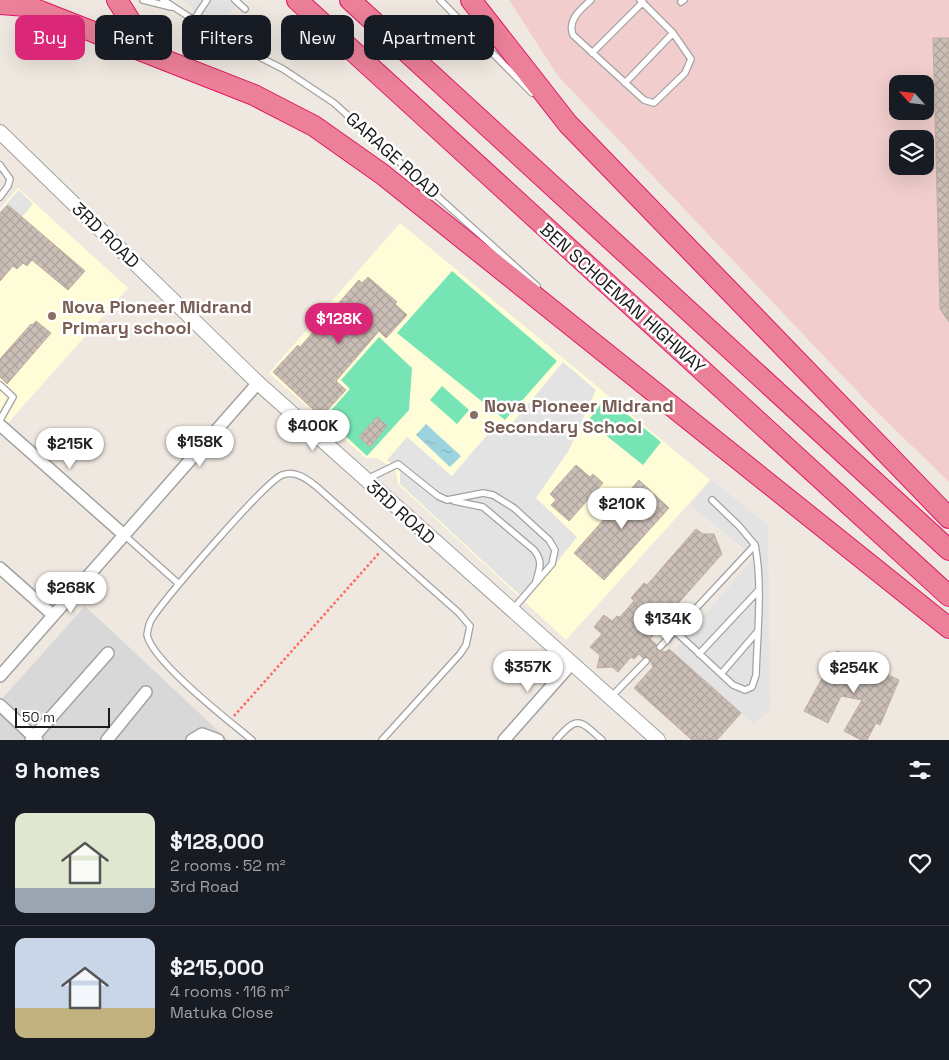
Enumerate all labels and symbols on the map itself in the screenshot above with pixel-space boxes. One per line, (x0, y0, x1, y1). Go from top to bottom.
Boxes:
north arrow (889, 75, 934, 120)
street label: GARAGE ROAD (341, 107, 445, 203)
street label: 3RD ROAD (67, 197, 145, 273)
street label: BEN SCHOEMAN HIGHWAY (535, 218, 711, 378)
place label: Nova Pioneer Midrand Primary school (62, 295, 252, 339)
pin: $128K (304, 302, 374, 345)
marker: Nova Pioneer Midrand Primary school (46, 310, 58, 322)
place label: Nova Pioneer Midrand Secondary School (484, 394, 674, 438)
marker: Nova Pioneer Midrand Secondary School (468, 409, 480, 421)
pin: $400K (278, 410, 348, 452)
pin: $158K (165, 426, 235, 468)
pin: $215K (35, 428, 105, 470)
street label: 3RD ROAD (362, 475, 440, 549)
pin: $210K (587, 488, 657, 530)
pin: $268K (36, 572, 106, 614)
pin: $134K (633, 602, 703, 645)
pin: $357K (493, 650, 563, 693)
pin: $254K (819, 652, 889, 694)
scale bar (15, 705, 110, 728)

